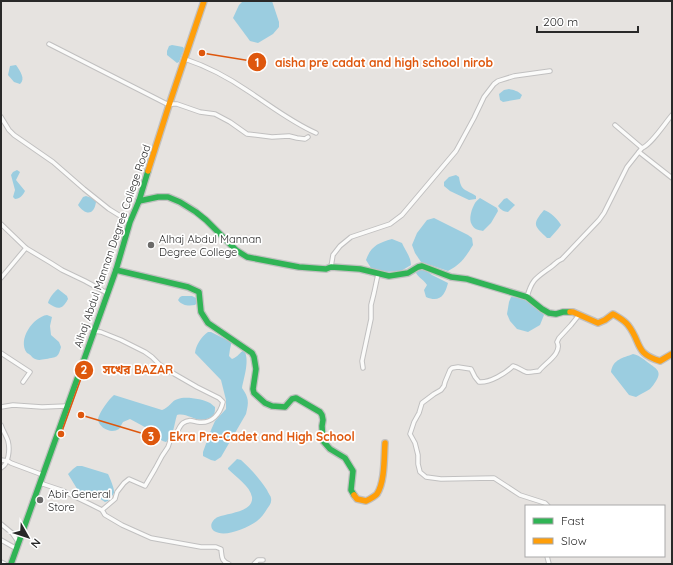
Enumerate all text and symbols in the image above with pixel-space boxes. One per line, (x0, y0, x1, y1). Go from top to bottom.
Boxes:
scale bar (537, 8, 638, 34)
text: 200 m (543, 14, 578, 29)
callout: aisha pre cadat and high school nirob (247, 50, 501, 74)
text: 1 (255, 55, 259, 70)
text: aisha pre cadat and high school nirob (275, 55, 494, 70)
street label: Alhaj Abdul Mannan Degree College Road (71, 143, 153, 349)
place label: Alhaj Abdul Mannan Degree College (159, 232, 261, 259)
marker: Alhaj Abdul Mannan Degree College (146, 240, 156, 250)
callout: সখের BAZAR (74, 358, 181, 382)
text: 2 (81, 362, 88, 377)
text: সখের BAZAR (102, 362, 173, 377)
callout: Ekra Pre-Cadet and High School (141, 424, 363, 448)
text: 3 (148, 429, 154, 444)
text: Ekra Pre-Cadet and High School (169, 429, 355, 444)
place label: Abir General Store (48, 487, 111, 514)
marker: Abir General Store (35, 495, 45, 505)
legend (525, 505, 665, 557)
text: Fast (561, 513, 585, 528)
north arrow (8, 517, 48, 557)
text: Slow (561, 533, 587, 548)
text: N (28, 536, 44, 551)

